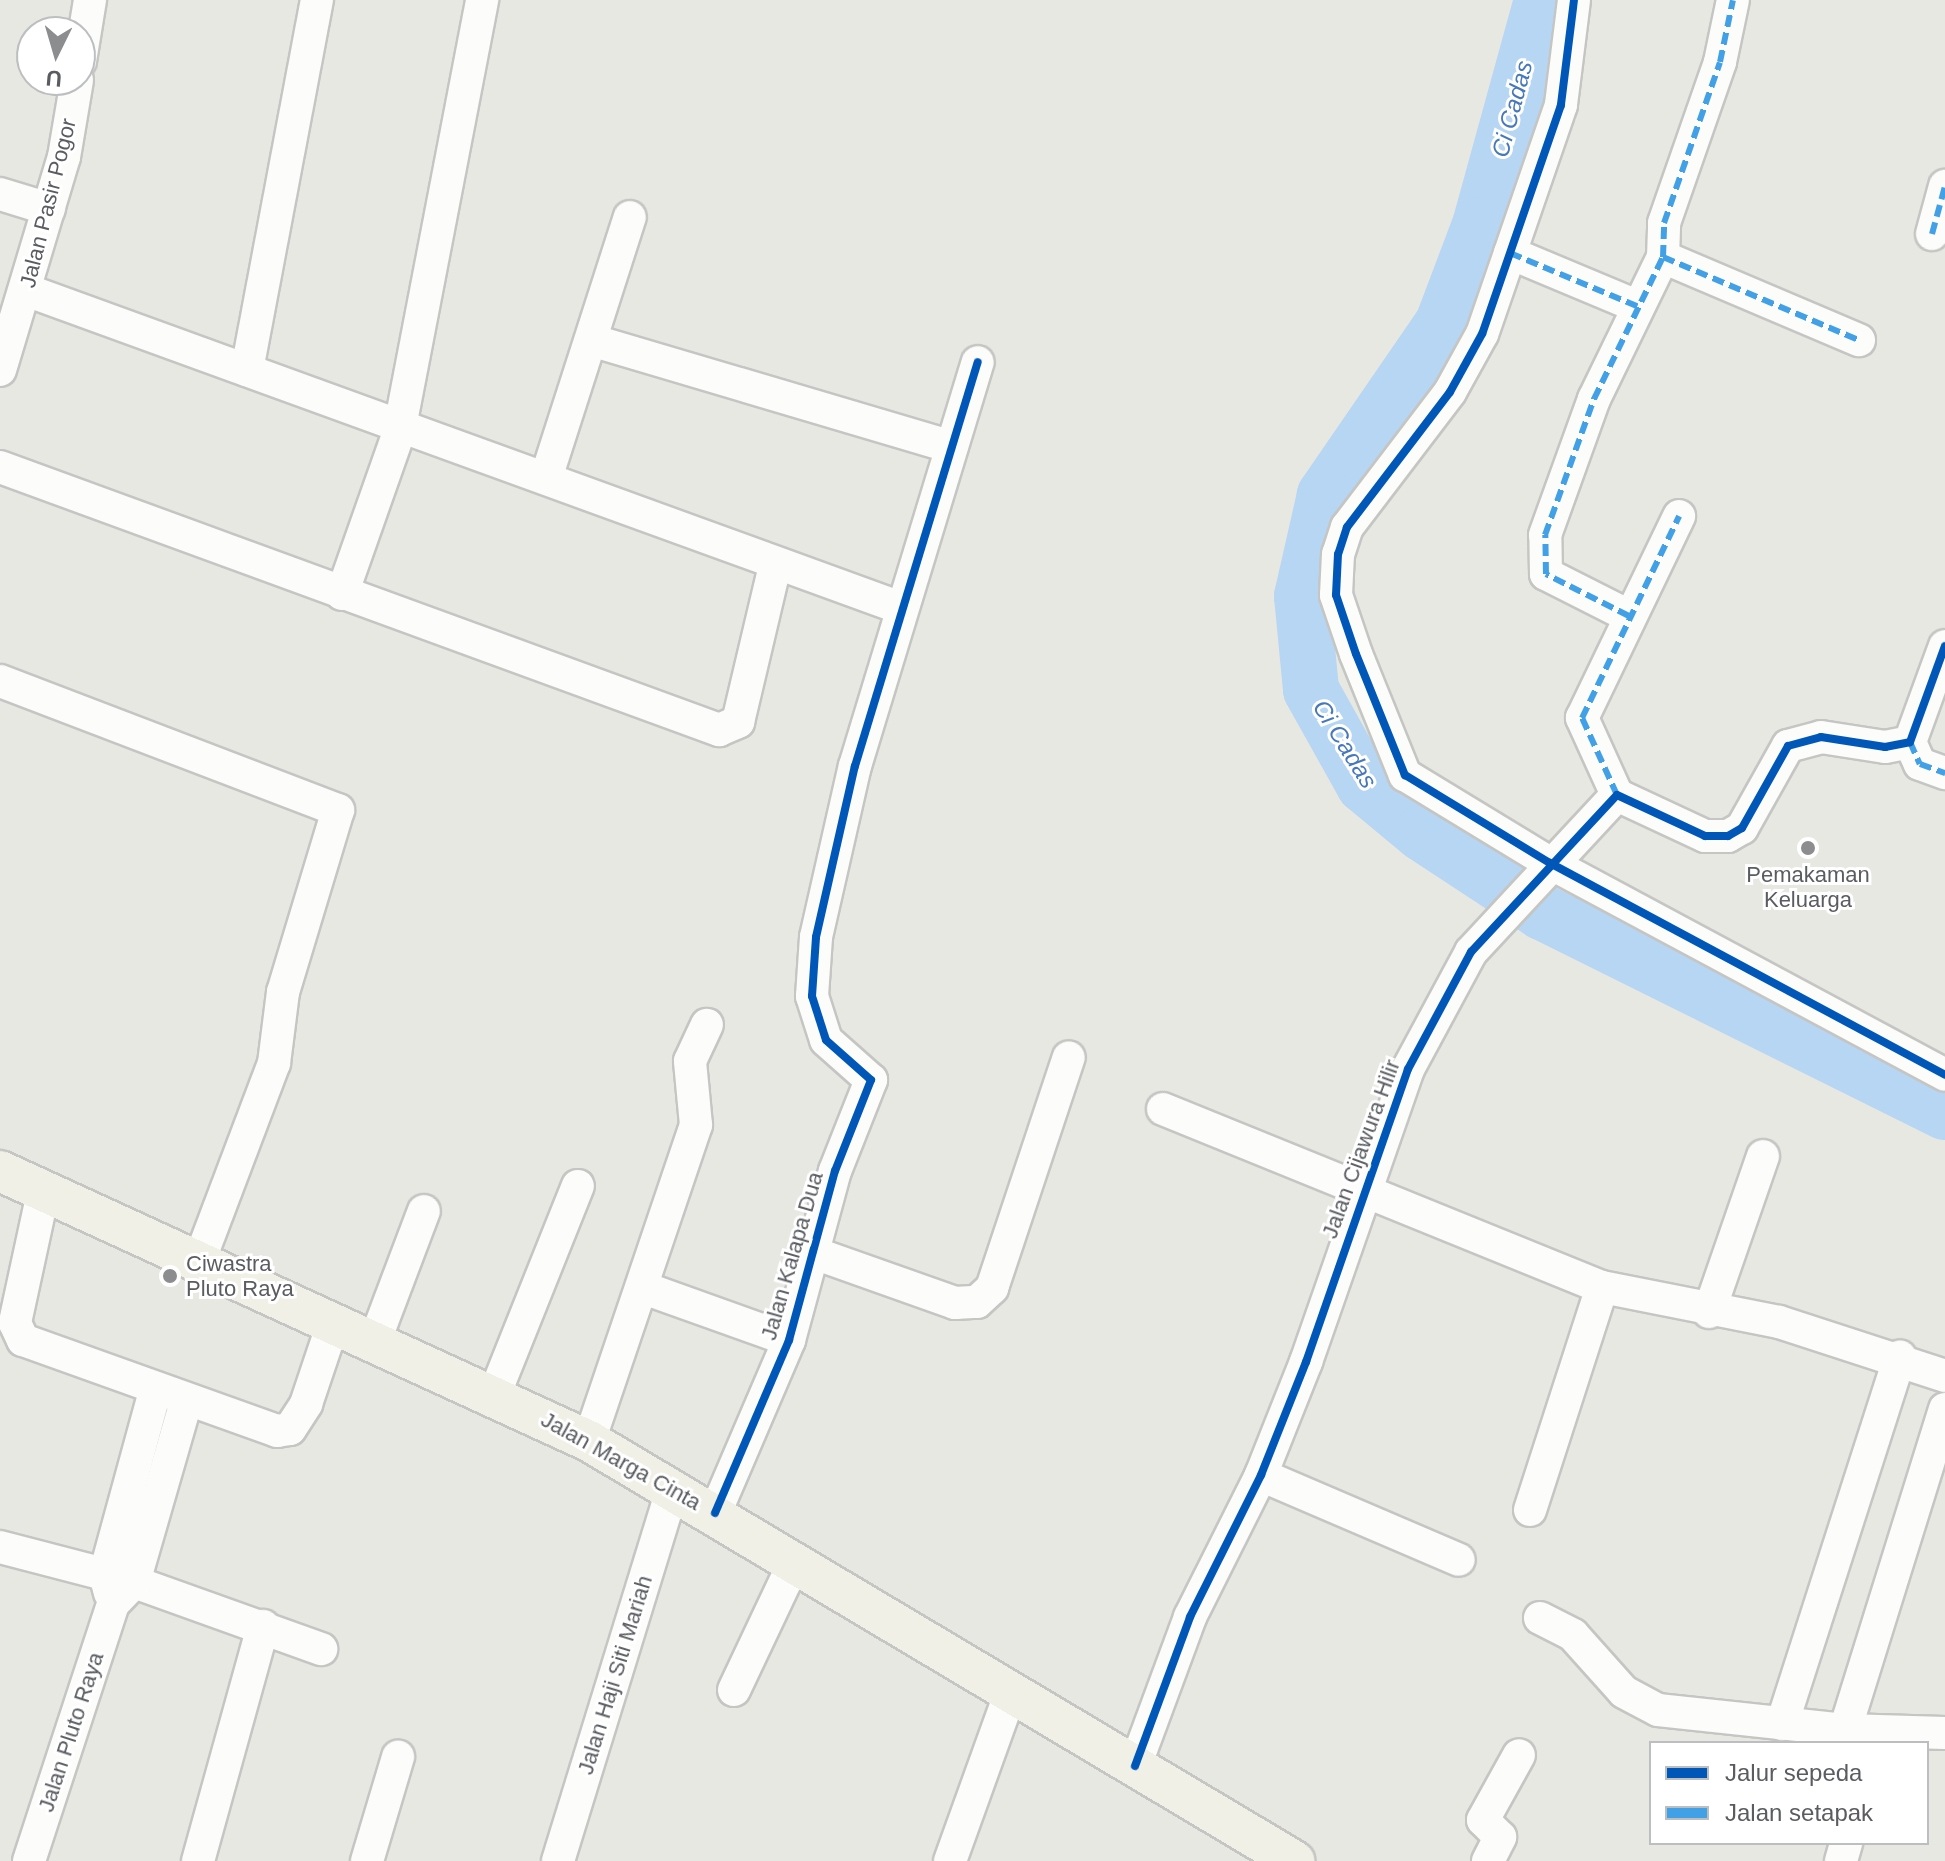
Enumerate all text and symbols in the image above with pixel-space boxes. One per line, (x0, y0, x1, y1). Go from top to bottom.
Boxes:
north arrow (16, 16, 96, 96)
water label: Ci Cadas (1485, 58, 1539, 160)
text: U (45, 65, 63, 92)
street label: Jalan Pasir Pogor (14, 116, 82, 290)
water label: Ci Cadas (1307, 695, 1383, 793)
marker: Pemakaman Keluarga (1799, 839, 1817, 857)
place label: Pemakaman Keluarga (1746, 861, 1870, 912)
street label: Jalan Cijawura Hilir (1316, 1056, 1406, 1242)
street label: Jalan Kalapa Dua (755, 1169, 829, 1343)
place label: Ciwastra Pluto Raya (186, 1250, 294, 1302)
marker: Ciwastra Pluto Raya (161, 1267, 179, 1285)
street label: Jalan Marga Cinta (537, 1406, 705, 1516)
street label: Jalan Haji Siti Mariah (572, 1572, 658, 1778)
street label: Jalan Pluto Raya (33, 1649, 109, 1815)
legend (1649, 1741, 1929, 1845)
text: Jalur sepeda (1725, 1759, 1862, 1786)
text: Jalan setapak (1725, 1799, 1873, 1826)

